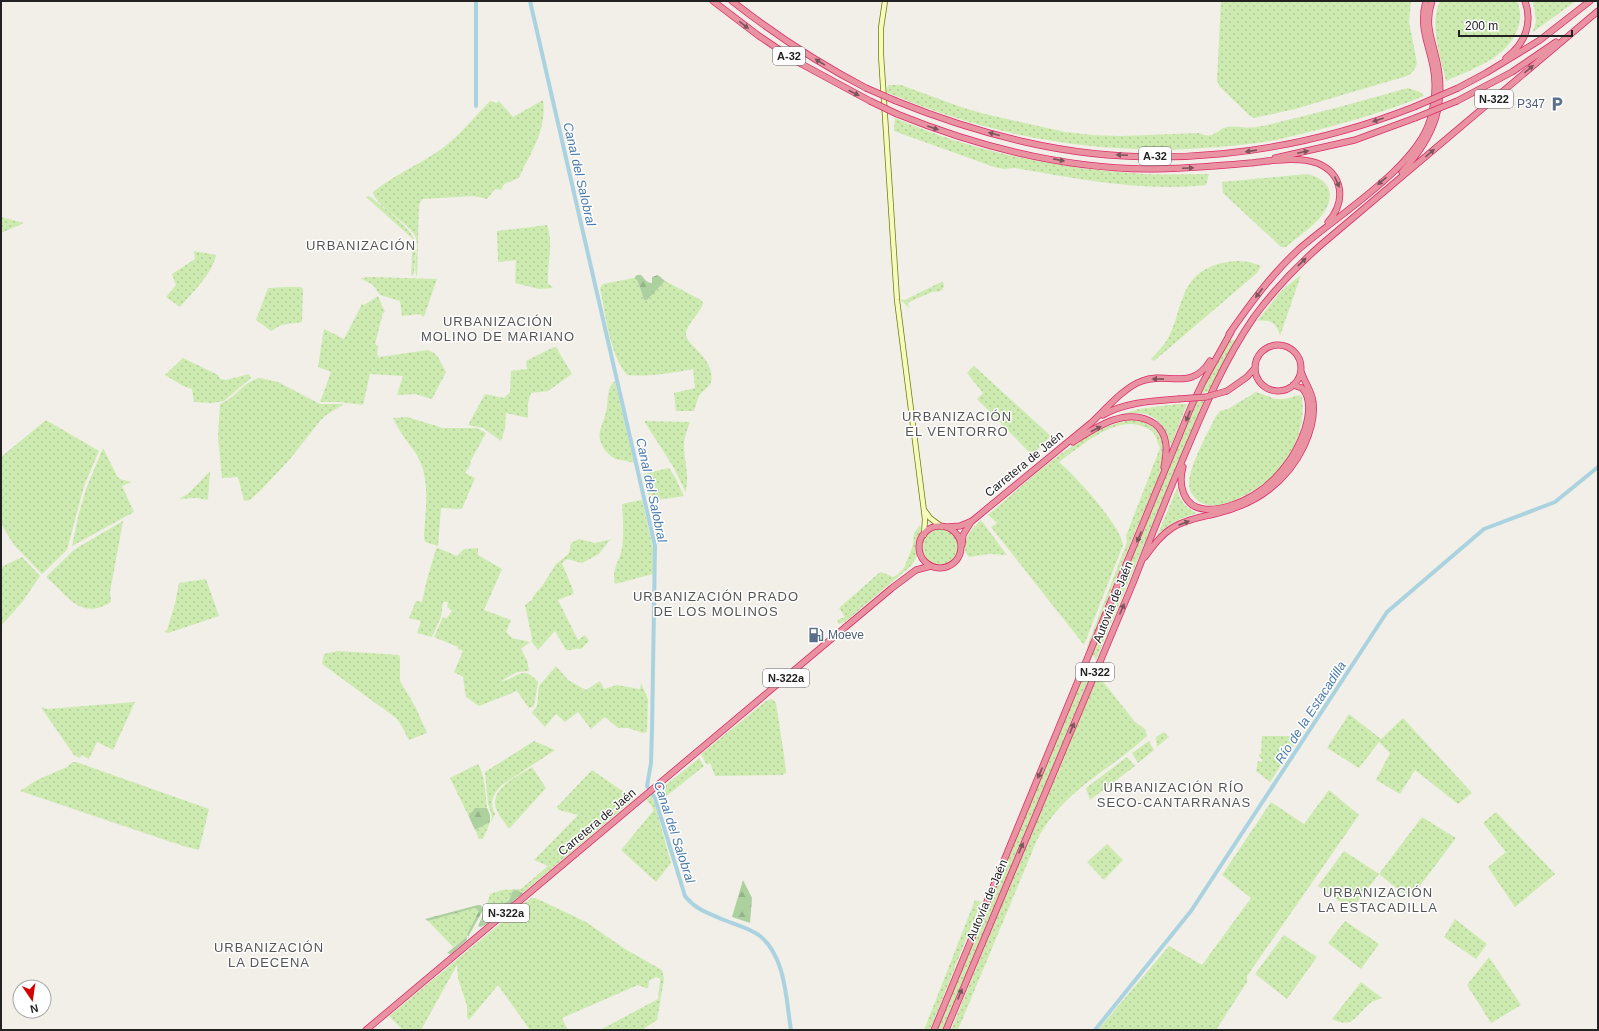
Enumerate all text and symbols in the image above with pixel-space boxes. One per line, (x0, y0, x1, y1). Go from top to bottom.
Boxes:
scale bar (1459, 12, 1572, 38)
text: 200 m (1465, 19, 1498, 33)
one-way arrow (739, 20, 750, 29)
road number: A-32 (773, 47, 805, 65)
one-way arrow (814, 58, 826, 65)
one-way arrow (1523, 64, 1534, 73)
one-way arrow (849, 90, 860, 96)
road number: N-322 (1475, 90, 1513, 108)
parking icon: P347 (1548, 95, 1566, 113)
place label: P347 (1517, 97, 1545, 111)
one-way arrow (1371, 118, 1383, 124)
water label: Canal del Salobral (560, 121, 599, 229)
one-way arrow (928, 125, 940, 131)
one-way arrow (988, 131, 1000, 137)
road number: A-32 (1139, 147, 1171, 165)
one-way arrow (1245, 148, 1257, 154)
one-way arrow (1424, 148, 1435, 157)
one-way arrow (1297, 149, 1309, 155)
one-way arrow (1116, 152, 1128, 159)
one-way arrow (1053, 157, 1065, 163)
one-way arrow (1182, 164, 1194, 171)
one-way arrow (1333, 176, 1340, 188)
one-way arrow (1377, 177, 1387, 186)
district label: URBANIZACIÓN (306, 238, 416, 253)
one-way arrow (1297, 257, 1307, 267)
one-way arrow (1254, 288, 1263, 299)
district label: URBANIZACIÓN MOLINO DE MARIANO (421, 314, 575, 344)
one-way arrow (1151, 376, 1164, 382)
district label: URBANIZACIÓN EL VENTORRO (902, 409, 1012, 439)
one-way arrow (1184, 411, 1190, 423)
one-way arrow (1090, 425, 1101, 432)
street label: Carretera de Jaén (982, 428, 1066, 500)
water label: Canal del Salobral (633, 437, 670, 545)
one-way arrow (1178, 519, 1190, 525)
one-way arrow (1135, 531, 1141, 543)
street label: Autovía de Jaén (1090, 559, 1136, 645)
district label: URBANIZACIÓN PRADO DE LOS MOLINOS (633, 589, 799, 619)
one-way arrow (1120, 602, 1126, 614)
fuel station icon: Moeve (807, 626, 825, 644)
place label: Moeve (828, 628, 864, 642)
water label: Río de la Estacadilla (1272, 658, 1349, 766)
road number: N-322 (1076, 663, 1114, 681)
road number: N-322a (763, 669, 809, 687)
one-way arrow (1069, 722, 1075, 734)
one-way arrow (1037, 767, 1044, 779)
water label: Canal del Salobral (651, 779, 698, 886)
district label: URBANIZACIÓN RÍO SECO-CANTARRANAS (1097, 780, 1251, 810)
street label: Carretera de Jaén (555, 786, 639, 858)
one-way arrow (1018, 842, 1024, 854)
street label: Autovía de Jaén (964, 857, 1010, 943)
district label: URBANIZACIÓN LA ESTACADILLA (1318, 885, 1438, 915)
road number: N-322a (483, 904, 529, 922)
district label: URBANIZACIÓN LA DECENA (214, 940, 324, 970)
north arrow (12, 979, 52, 1019)
one-way arrow (957, 988, 963, 999)
text: N (29, 1002, 39, 1015)

